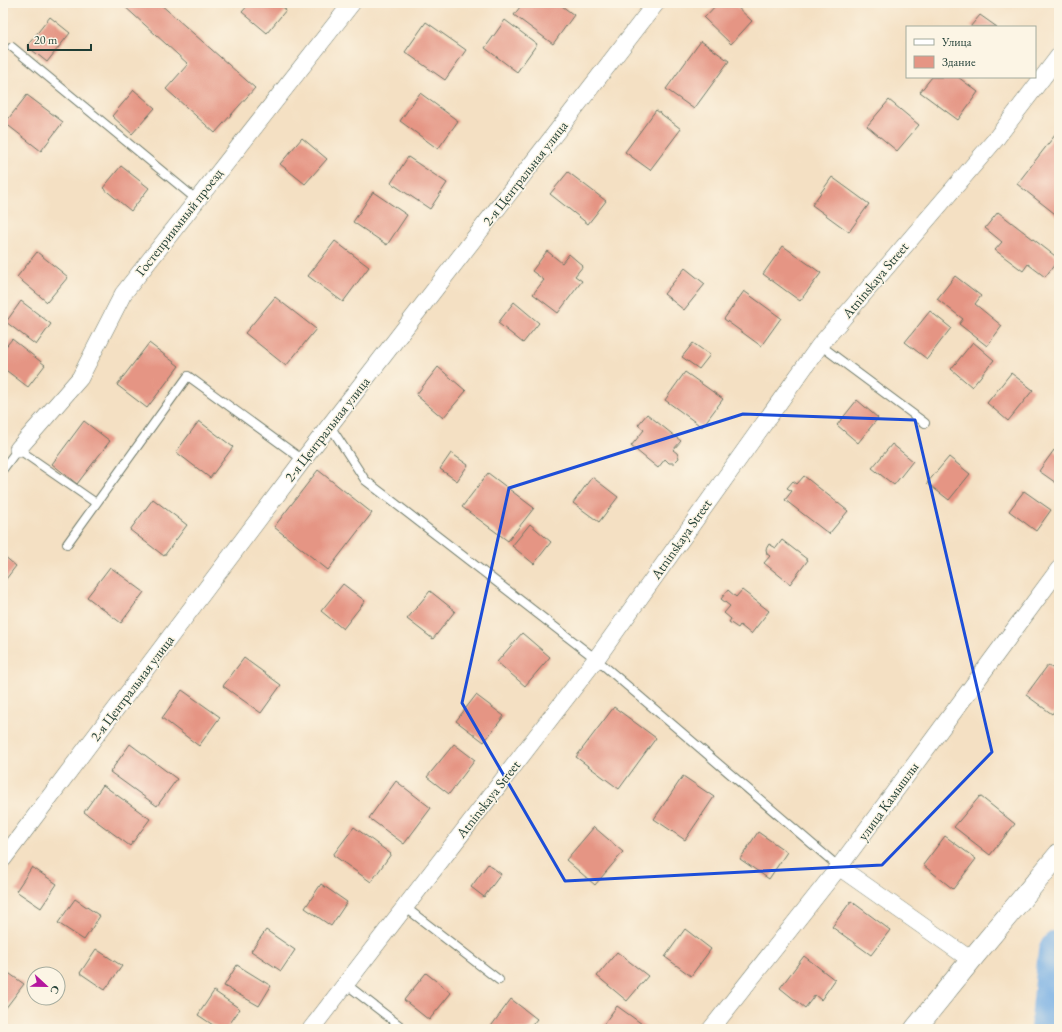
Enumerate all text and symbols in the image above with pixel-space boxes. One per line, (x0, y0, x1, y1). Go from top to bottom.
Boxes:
scale bar (28, 26, 91, 52)
legend (906, 26, 1036, 78)
text: 20 m (34, 32, 58, 48)
text: Улица (941, 34, 972, 50)
text: Здание (942, 54, 976, 70)
street label: 2-я Центральная улица (478, 117, 572, 229)
street label: Гостеприимный проезд (131, 164, 227, 280)
street label: Atninskaya Street (837, 238, 912, 323)
street label: 2-я Центральная улица (280, 373, 374, 485)
street label: Atninskaya Street (646, 495, 716, 583)
street label: 2-я Центральная улица (86, 631, 178, 745)
street label: Atninskaya Street (451, 756, 524, 842)
street label: улица Камышлы (853, 758, 923, 844)
north arrow (26, 966, 66, 1006)
text: С (47, 984, 63, 996)

